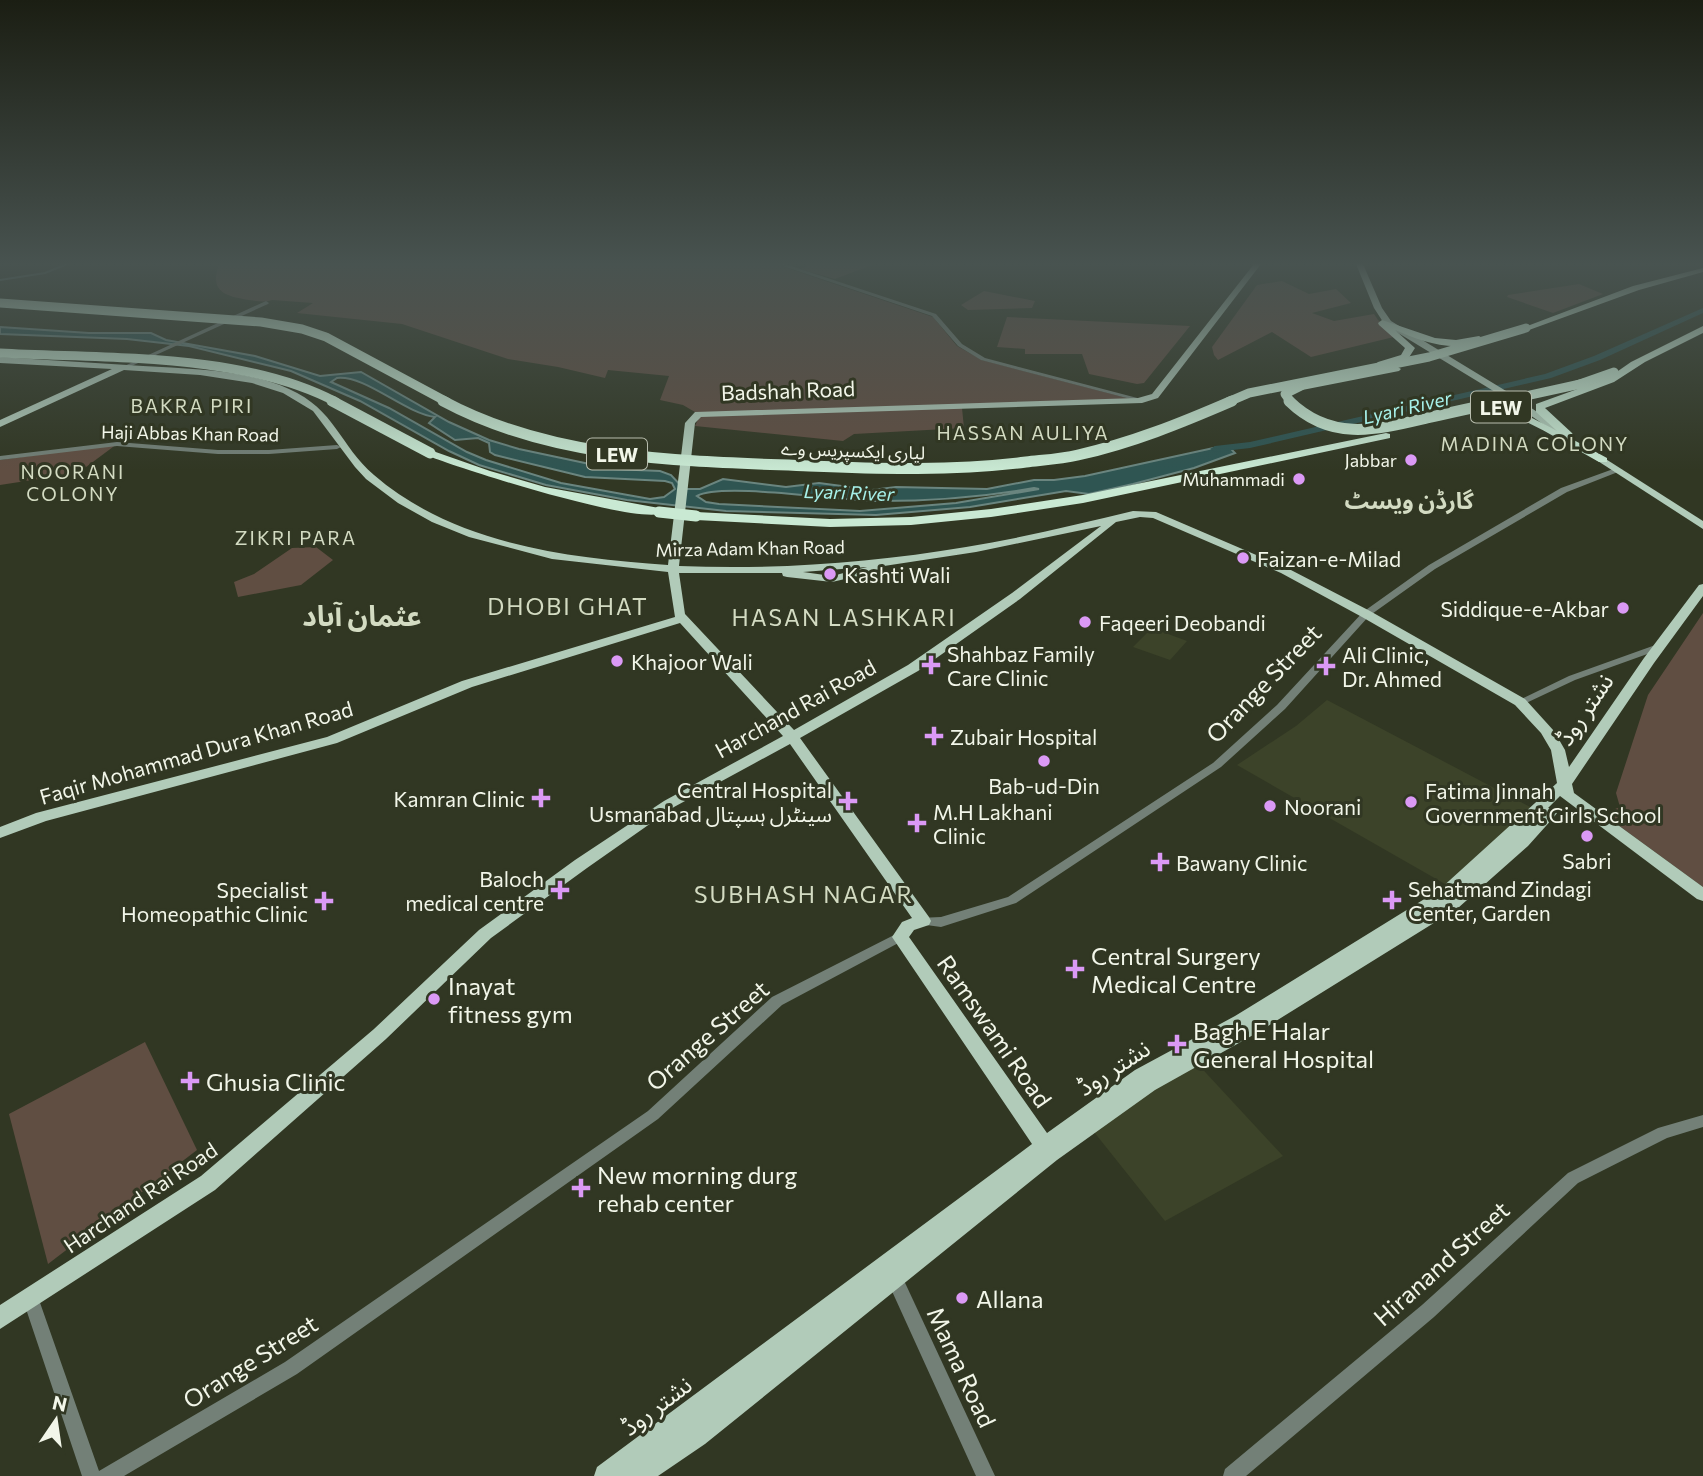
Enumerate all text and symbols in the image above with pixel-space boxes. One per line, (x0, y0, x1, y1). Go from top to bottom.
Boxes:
street label: Badshah Road (720, 375, 856, 405)
water label: Lyari River (1360, 385, 1455, 428)
road number: LEW (1471, 392, 1531, 422)
district label: BAKRA PIRI (131, 394, 253, 417)
street label: Haji Abbas Khan Road (101, 420, 279, 446)
district label: HASSAN AULIYA (936, 421, 1110, 444)
district label: MADINA COLONY (1441, 432, 1629, 455)
street label: لیاری ایکسپریس وے (780, 436, 926, 465)
road number: LEW (587, 438, 647, 470)
place label: Jabbar (1344, 449, 1397, 471)
marker: Jabbar (1403, 452, 1419, 468)
district label: NOORANI COLONY (21, 460, 125, 505)
place label: Muhammadi (1182, 468, 1285, 490)
marker: Muhammadi (1291, 471, 1307, 487)
water label: Lyari River (803, 479, 896, 505)
district label: گارڈن ویسٹ (1344, 486, 1474, 515)
district label: ZIKRI PARA (235, 526, 357, 549)
street label: Mirza Adam Khan Road (655, 535, 845, 561)
place label: Faizan-e-Milad (1257, 546, 1401, 571)
marker: Faizan-e-Milad (1235, 550, 1251, 566)
place label: Kashti Wali (844, 562, 951, 587)
marker: Kashti Wali (822, 566, 838, 582)
district label: DHOBI GHAT (487, 592, 649, 620)
place label: Siddique-e-Akbar (1440, 596, 1609, 621)
district label: عثمان آباد (302, 598, 422, 633)
marker: Siddique-e-Akbar (1615, 600, 1631, 616)
district label: HASAN LASHKARI (731, 603, 957, 631)
place label: Faqeeri Deobandi (1099, 610, 1266, 635)
marker: Faqeeri Deobandi (1077, 614, 1093, 630)
street label: Orange Street (1199, 618, 1327, 748)
place label: Shahbaz Family Care Clinic (947, 641, 1095, 690)
place label: Ali Clinic, Dr. Ahmed (1342, 642, 1442, 691)
place label: Khajoor Wali (631, 649, 753, 674)
marker: Khajoor Wali (609, 653, 625, 669)
street label: Harchand Rai Road (710, 653, 880, 763)
marker: Shahbaz Family Care Clinic (921, 655, 941, 675)
marker: Ali Clinic, Dr. Ahmed (1316, 656, 1336, 676)
street label: نشتر روڈ (1549, 667, 1619, 751)
street label: Faqir Mohammad Dura Khan Road (37, 695, 355, 809)
place label: Zubair Hospital (950, 724, 1097, 749)
marker: Zubair Hospital (924, 726, 944, 746)
marker: Bab-ud-Din (1036, 753, 1052, 769)
place label: Bab-ud-Din (988, 773, 1100, 798)
place label: Central Hospital Usmanabad سینٹرل ہسپتال (589, 777, 832, 828)
place label: Fatima Jinnah Government Girls School (1425, 778, 1662, 827)
place label: Kamran Clinic (393, 786, 525, 811)
marker: Kamran Clinic (531, 788, 551, 808)
marker: Central Hospital Usmanabad سینٹرل ہسپتال (838, 791, 858, 811)
place label: Noorani (1284, 794, 1362, 819)
marker: Fatima Jinnah Government Girls School (1403, 794, 1419, 810)
marker: Noorani (1262, 798, 1278, 814)
place label: M.H Lakhani Clinic (933, 799, 1053, 848)
marker: M.H Lakhani Clinic (907, 813, 927, 833)
marker: Sabri (1579, 828, 1595, 844)
place label: Sabri (1562, 848, 1612, 873)
place label: Bawany Clinic (1176, 850, 1308, 875)
marker: Bawany Clinic (1150, 852, 1170, 872)
place label: Baloch medical centre (405, 866, 544, 915)
place label: Sehatmand Zindagi Center, Garden (1408, 876, 1592, 925)
place label: Specialist Homeopathic Clinic (121, 877, 308, 926)
marker: Baloch medical centre (550, 880, 570, 900)
district label: SUBHASH NAGAR (694, 880, 914, 908)
marker: Sehatmand Zindagi Center, Garden (1382, 890, 1402, 910)
marker: Specialist Homeopathic Clinic (314, 891, 334, 911)
place label: Central Surgery Medical Centre (1091, 941, 1261, 998)
street label: Ramswami Road (932, 949, 1058, 1113)
marker: Central Surgery Medical Centre (1065, 959, 1085, 979)
place label: Inayat fitness gym (448, 971, 573, 1028)
street label: Orange Street (640, 974, 774, 1096)
marker: Inayat fitness gym (426, 991, 442, 1007)
place label: Bagh E Halar General Hospital (1193, 1016, 1374, 1073)
street label: نشتر روڈ (1071, 1033, 1155, 1102)
marker: Bagh E Halar General Hospital (1167, 1034, 1187, 1054)
place label: Ghusia Clinic (206, 1067, 345, 1096)
marker: Ghusia Clinic (180, 1071, 200, 1091)
street label: Harchand Rai Road (58, 1136, 222, 1258)
place label: New morning durg rehab center (597, 1160, 797, 1217)
marker: New morning durg rehab center (571, 1178, 591, 1198)
street label: Hiranand Street (1367, 1194, 1515, 1331)
place label: Allana (976, 1284, 1044, 1313)
marker: Allana (954, 1290, 970, 1306)
street label: Mama Road (922, 1302, 1002, 1432)
street label: Orange Street (177, 1308, 323, 1414)
street label: نشتر روڈ (615, 1369, 698, 1442)
north arrow (21, 1385, 91, 1455)
text: N (50, 1390, 69, 1416)

